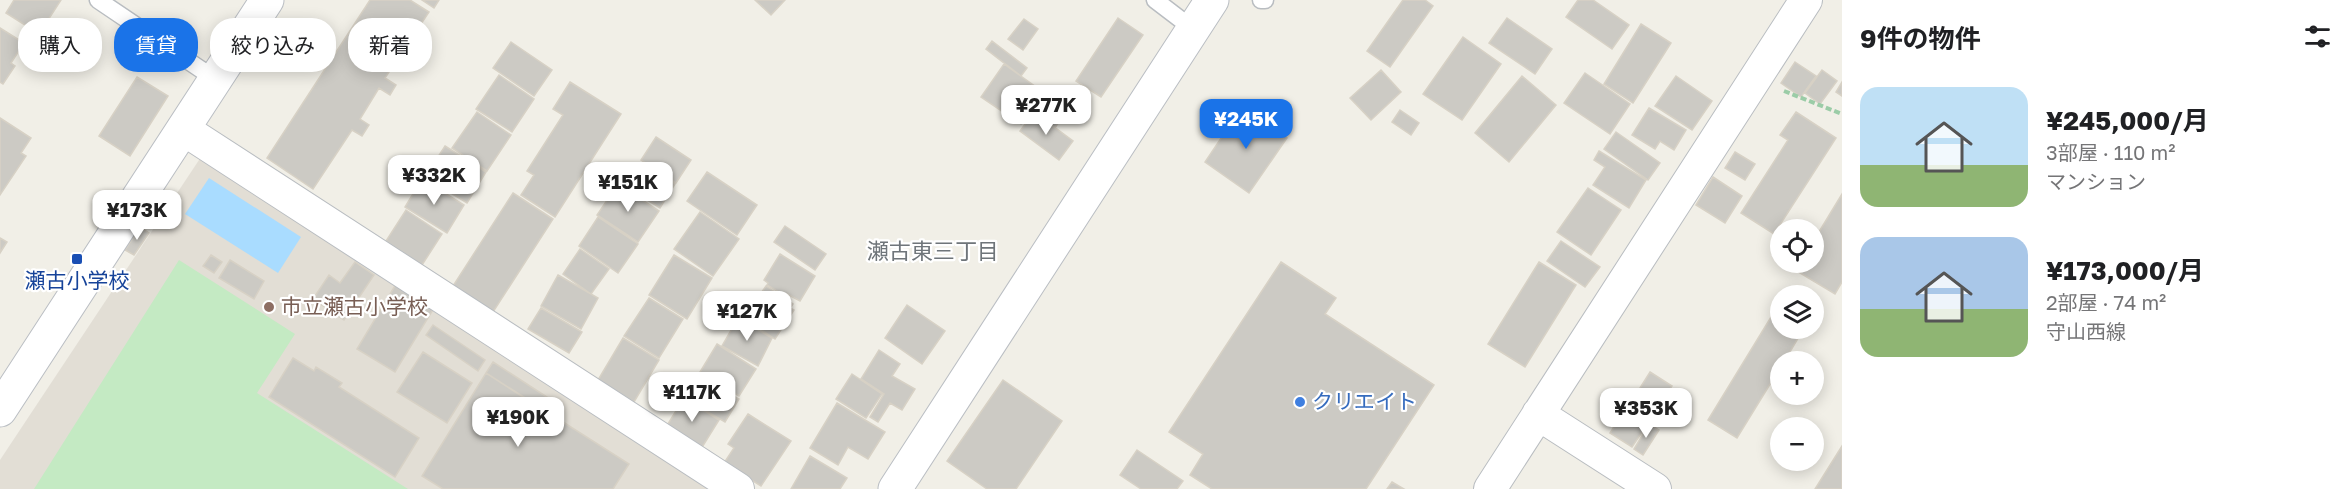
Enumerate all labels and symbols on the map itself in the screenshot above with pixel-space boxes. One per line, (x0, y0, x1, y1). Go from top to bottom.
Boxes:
pin: ¥277K (1004, 85, 1088, 136)
pin: ¥245K (1204, 99, 1288, 150)
pin: ¥332K (392, 155, 476, 206)
pin: ¥151K (586, 162, 670, 213)
pin: ¥173K (95, 190, 179, 241)
district label: 瀬古東三丁目 (867, 237, 999, 264)
marker: 瀬古小学校 (70, 252, 84, 266)
place label: 瀬古小学校 (25, 267, 130, 293)
pin: ¥127K (705, 291, 789, 342)
place label: 市立瀬古小学校 (281, 293, 428, 319)
marker: 市立瀬古小学校 (262, 300, 276, 314)
pin: ¥117K (650, 372, 734, 423)
place label: クリエイト (1312, 388, 1417, 414)
pin: ¥353K (1604, 388, 1688, 439)
marker: クリエイト (1293, 395, 1307, 409)
pin: ¥190K (476, 397, 560, 448)

